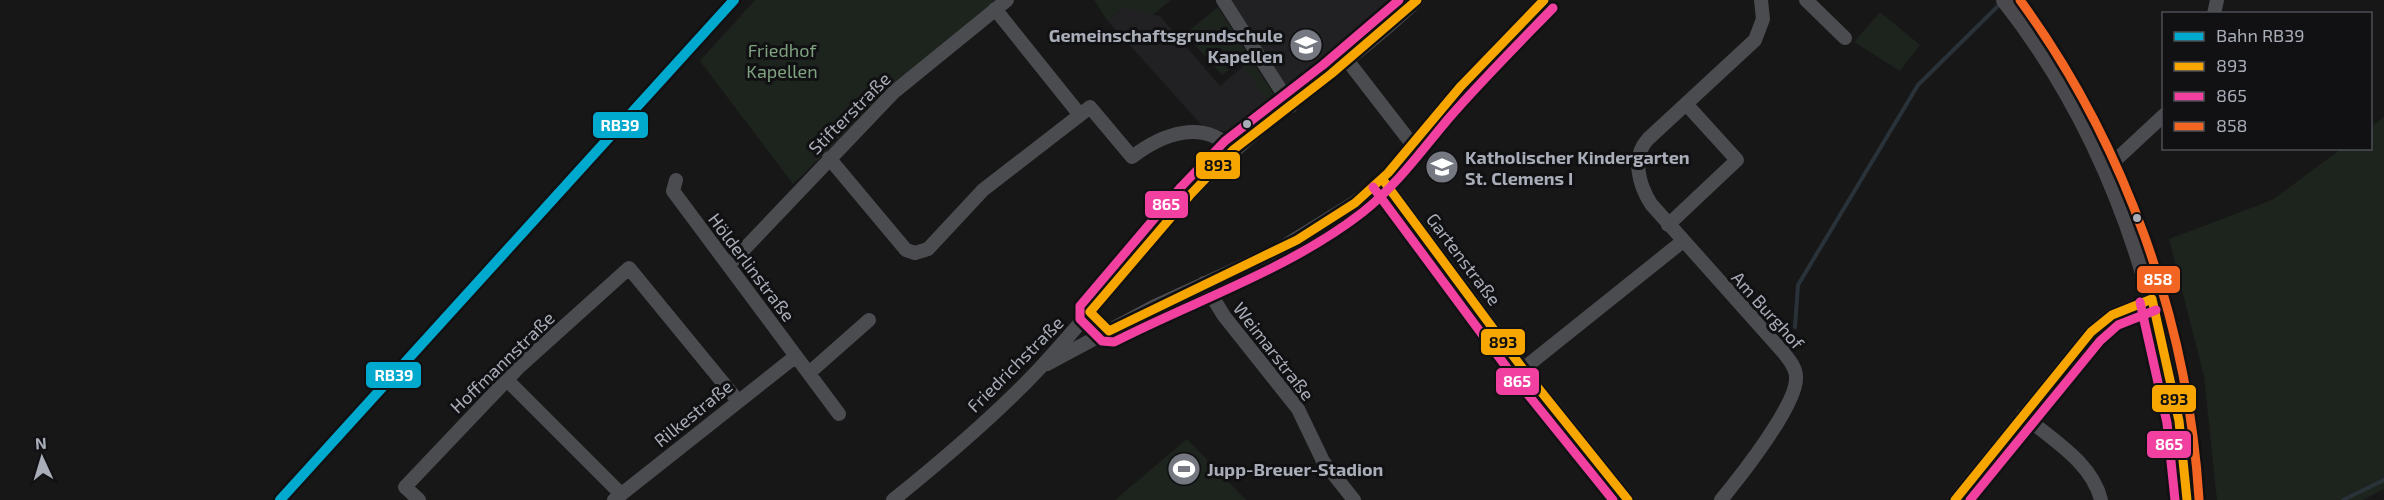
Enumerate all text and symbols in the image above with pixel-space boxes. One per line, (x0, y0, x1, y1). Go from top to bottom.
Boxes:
legend (2162, 12, 2372, 150)
place label: Gemeinschaftsgrundschule Kapellen (1049, 24, 1283, 67)
text: Bahn RB39 (2216, 24, 2305, 46)
school or university icon: Gemeinschaftsgrundschule Kapellen (1288, 27, 1324, 63)
park label: Friedhof Kapellen (746, 39, 818, 82)
text: 893 (2216, 54, 2247, 76)
street label: Stifterstraße (803, 67, 895, 159)
text: 865 (2216, 84, 2247, 106)
line badge: RB39 (592, 111, 649, 139)
text: 858 (2216, 114, 2248, 136)
text: RB39 (600, 115, 640, 134)
unlabelled marker (1241, 118, 1253, 130)
place label: Katholischer Kindergarten St. Clemens I (1465, 146, 1690, 189)
school or university icon: Katholischer Kindergarten St. Clemens I (1424, 149, 1460, 185)
line badge: 893 (1195, 151, 1241, 180)
text: 893 (1204, 155, 1232, 174)
line badge: 865 (1144, 190, 1189, 219)
text: 865 (1152, 194, 1180, 213)
street label: Hölderlinstraße (704, 208, 800, 326)
street label: Gartenstraße (1422, 208, 1506, 310)
unlabelled marker (2131, 212, 2143, 224)
line badge: 858 (2136, 265, 2181, 294)
street label: Am Burghof (1727, 267, 1809, 354)
text: 858 (2144, 269, 2172, 288)
street label: Weimarstraße (1229, 297, 1319, 405)
street label: Hoffmannstraße (445, 307, 559, 417)
street label: Friedrichstraße (962, 311, 1068, 417)
line badge: 893 (1480, 328, 1526, 356)
text: 893 (1489, 332, 1517, 351)
line badge: RB39 (365, 361, 422, 389)
text: RB39 (374, 365, 414, 384)
line badge: 865 (1495, 367, 1540, 396)
text: 865 (1503, 371, 1531, 390)
street label: Rilkestraße (649, 375, 737, 451)
line badge: 893 (2151, 384, 2197, 413)
text: 893 (2160, 389, 2188, 408)
north arrow (12, 428, 72, 488)
line badge: 865 (2146, 430, 2192, 459)
text: N (34, 433, 47, 452)
text: 865 (2155, 434, 2183, 453)
sports icon: Jupp-Breuer-Stadion (1166, 451, 1202, 487)
place label: Jupp-Breuer-Stadion (1207, 458, 1383, 480)

